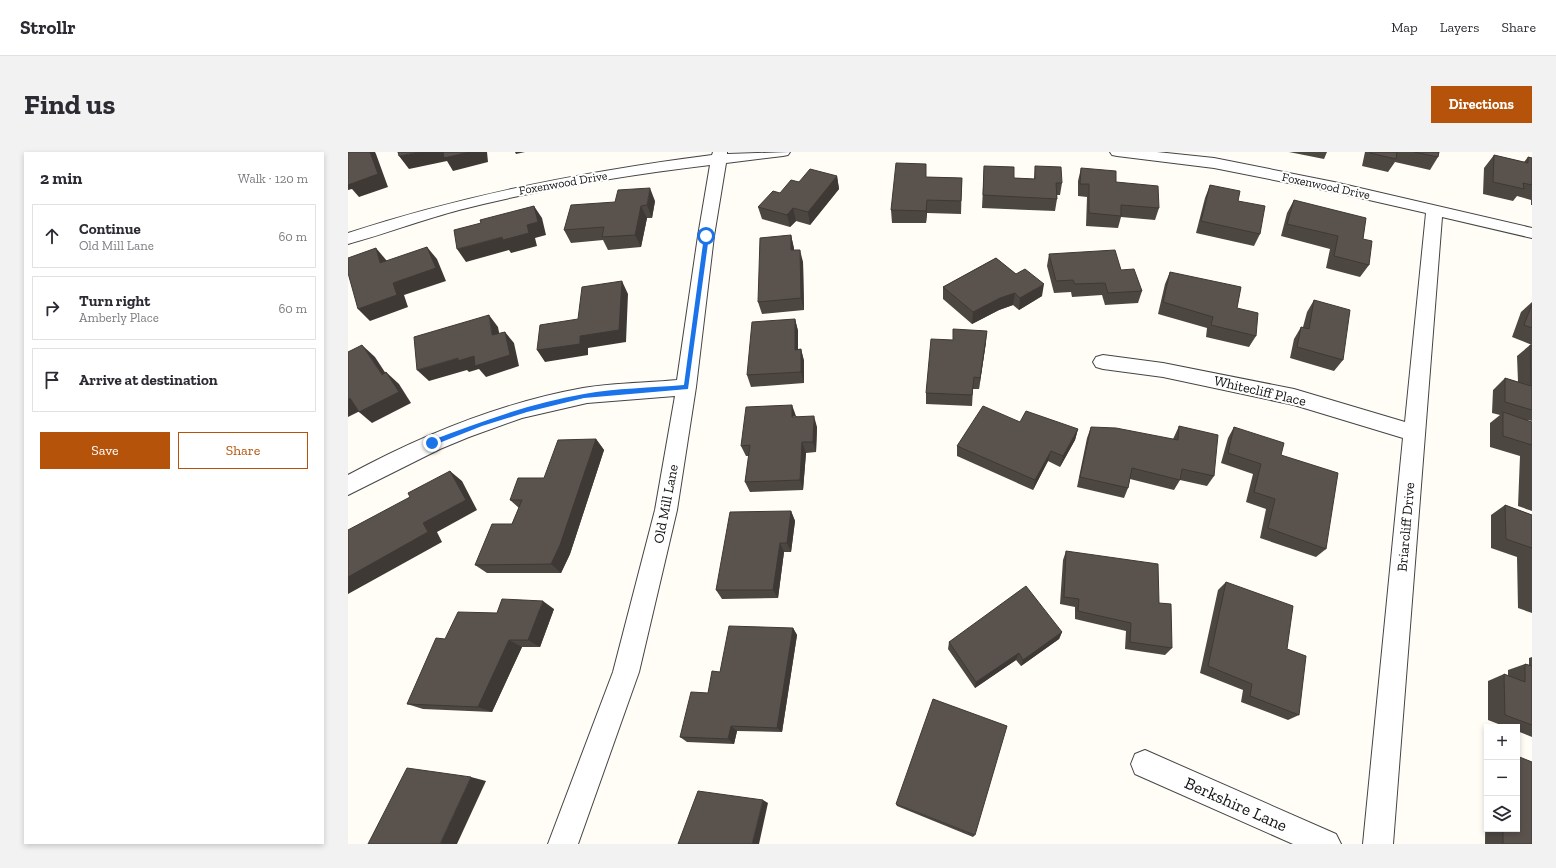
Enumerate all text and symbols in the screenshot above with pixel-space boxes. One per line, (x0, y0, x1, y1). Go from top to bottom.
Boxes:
text: Strollr (20, 16, 76, 39)
text: Map (1391, 19, 1418, 36)
text: Layers (1440, 19, 1479, 36)
text: Share (1501, 19, 1536, 36)
button: Directions (1431, 86, 1532, 123)
text: Find us (24, 88, 115, 121)
text: 2 min (40, 168, 82, 188)
street label: Foxenwood Drive (518, 168, 609, 198)
street label: Foxenwood Drive (1281, 170, 1372, 202)
text: Walk · 120 m (238, 171, 308, 186)
text: Continue (79, 220, 141, 238)
icon: ahead (41, 225, 63, 247)
route start (697, 227, 715, 245)
text: 60 m (278, 229, 307, 244)
text: Old Mill Lane (79, 238, 154, 253)
text: Turn right (79, 292, 150, 310)
icon: right (41, 297, 63, 319)
text: 60 m (278, 301, 307, 316)
text: Amberly Place (79, 310, 159, 325)
icon: arrive (41, 369, 63, 391)
text: Arrive at destination (79, 371, 218, 389)
street label: Whitecliff Place (1212, 372, 1308, 410)
button: Save (40, 432, 170, 469)
button: Share (178, 432, 308, 469)
route end (423, 434, 441, 452)
street label: Old Mill Lane (650, 462, 682, 545)
street label: Briarcliff Drive (1394, 481, 1418, 572)
map controls (1484, 724, 1520, 832)
button: + (1484, 724, 1520, 760)
button: − (1484, 760, 1520, 796)
street label: Berkshire Lane (1182, 772, 1290, 836)
button: layers (1484, 796, 1520, 832)

